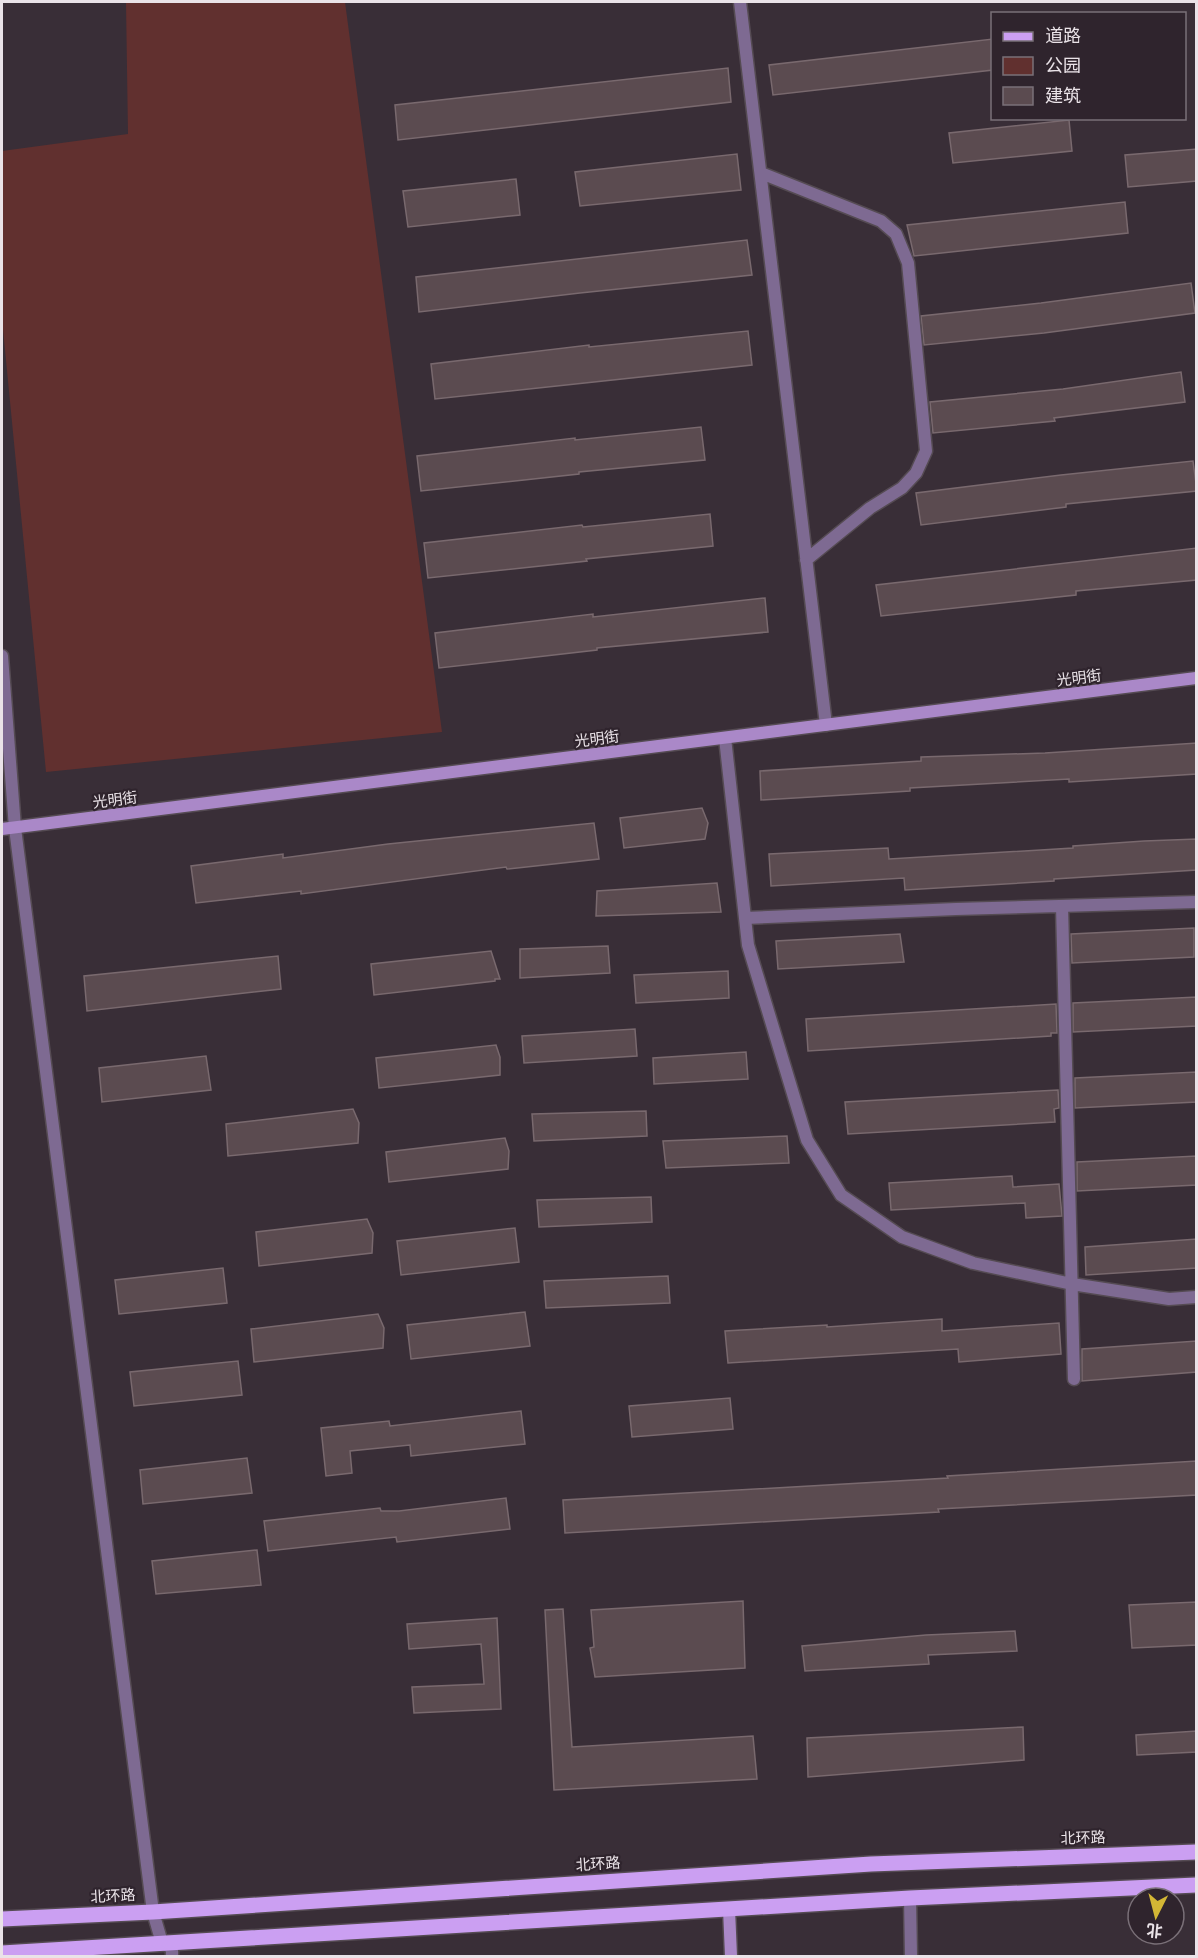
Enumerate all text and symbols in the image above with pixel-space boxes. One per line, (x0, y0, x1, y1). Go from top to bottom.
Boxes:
legend (991, 12, 1186, 120)
text: 道路 (1045, 25, 1081, 47)
text: 公园 (1045, 55, 1081, 77)
text: 建筑 (1045, 85, 1081, 107)
street label: 光明街 (1056, 666, 1102, 690)
street label: 光明街 (574, 727, 620, 751)
street label: 光明街 (92, 788, 138, 812)
street label: 北环路 (1060, 1828, 1106, 1848)
street label: 北环路 (575, 1853, 621, 1875)
street label: 北环路 (90, 1886, 136, 1906)
north arrow (1126, 1886, 1186, 1946)
text: 北 (1146, 1919, 1164, 1941)

